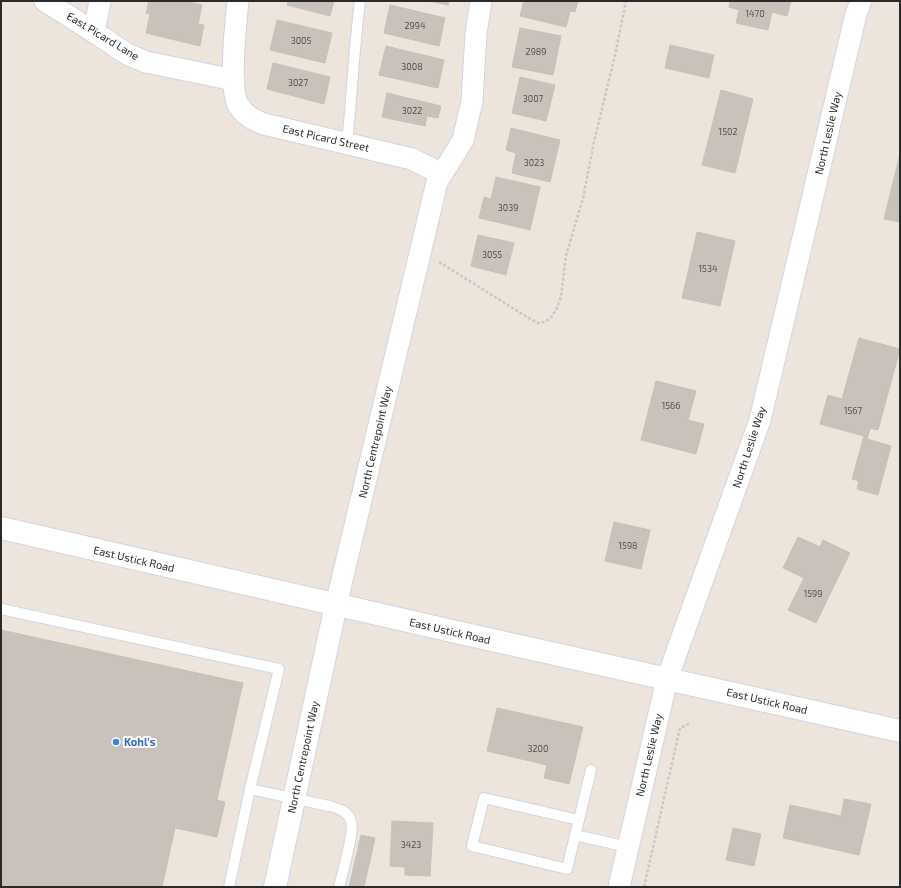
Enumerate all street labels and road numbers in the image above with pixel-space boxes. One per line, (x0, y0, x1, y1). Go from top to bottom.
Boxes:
street label: East Picard Lane (65, 9, 142, 62)
street label: North Leslie Way (812, 90, 843, 176)
street label: East Picard Street (281, 121, 371, 154)
street label: North Centrepoint Way (355, 384, 394, 499)
street label: North Leslie Way (729, 404, 768, 489)
street label: East Ustick Road (92, 543, 176, 574)
street label: East Ustick Road (408, 615, 492, 646)
street label: East Ustick Road (725, 685, 809, 716)
street label: North Centrepoint Way (284, 699, 321, 814)
street label: North Leslie Way (633, 712, 664, 798)

